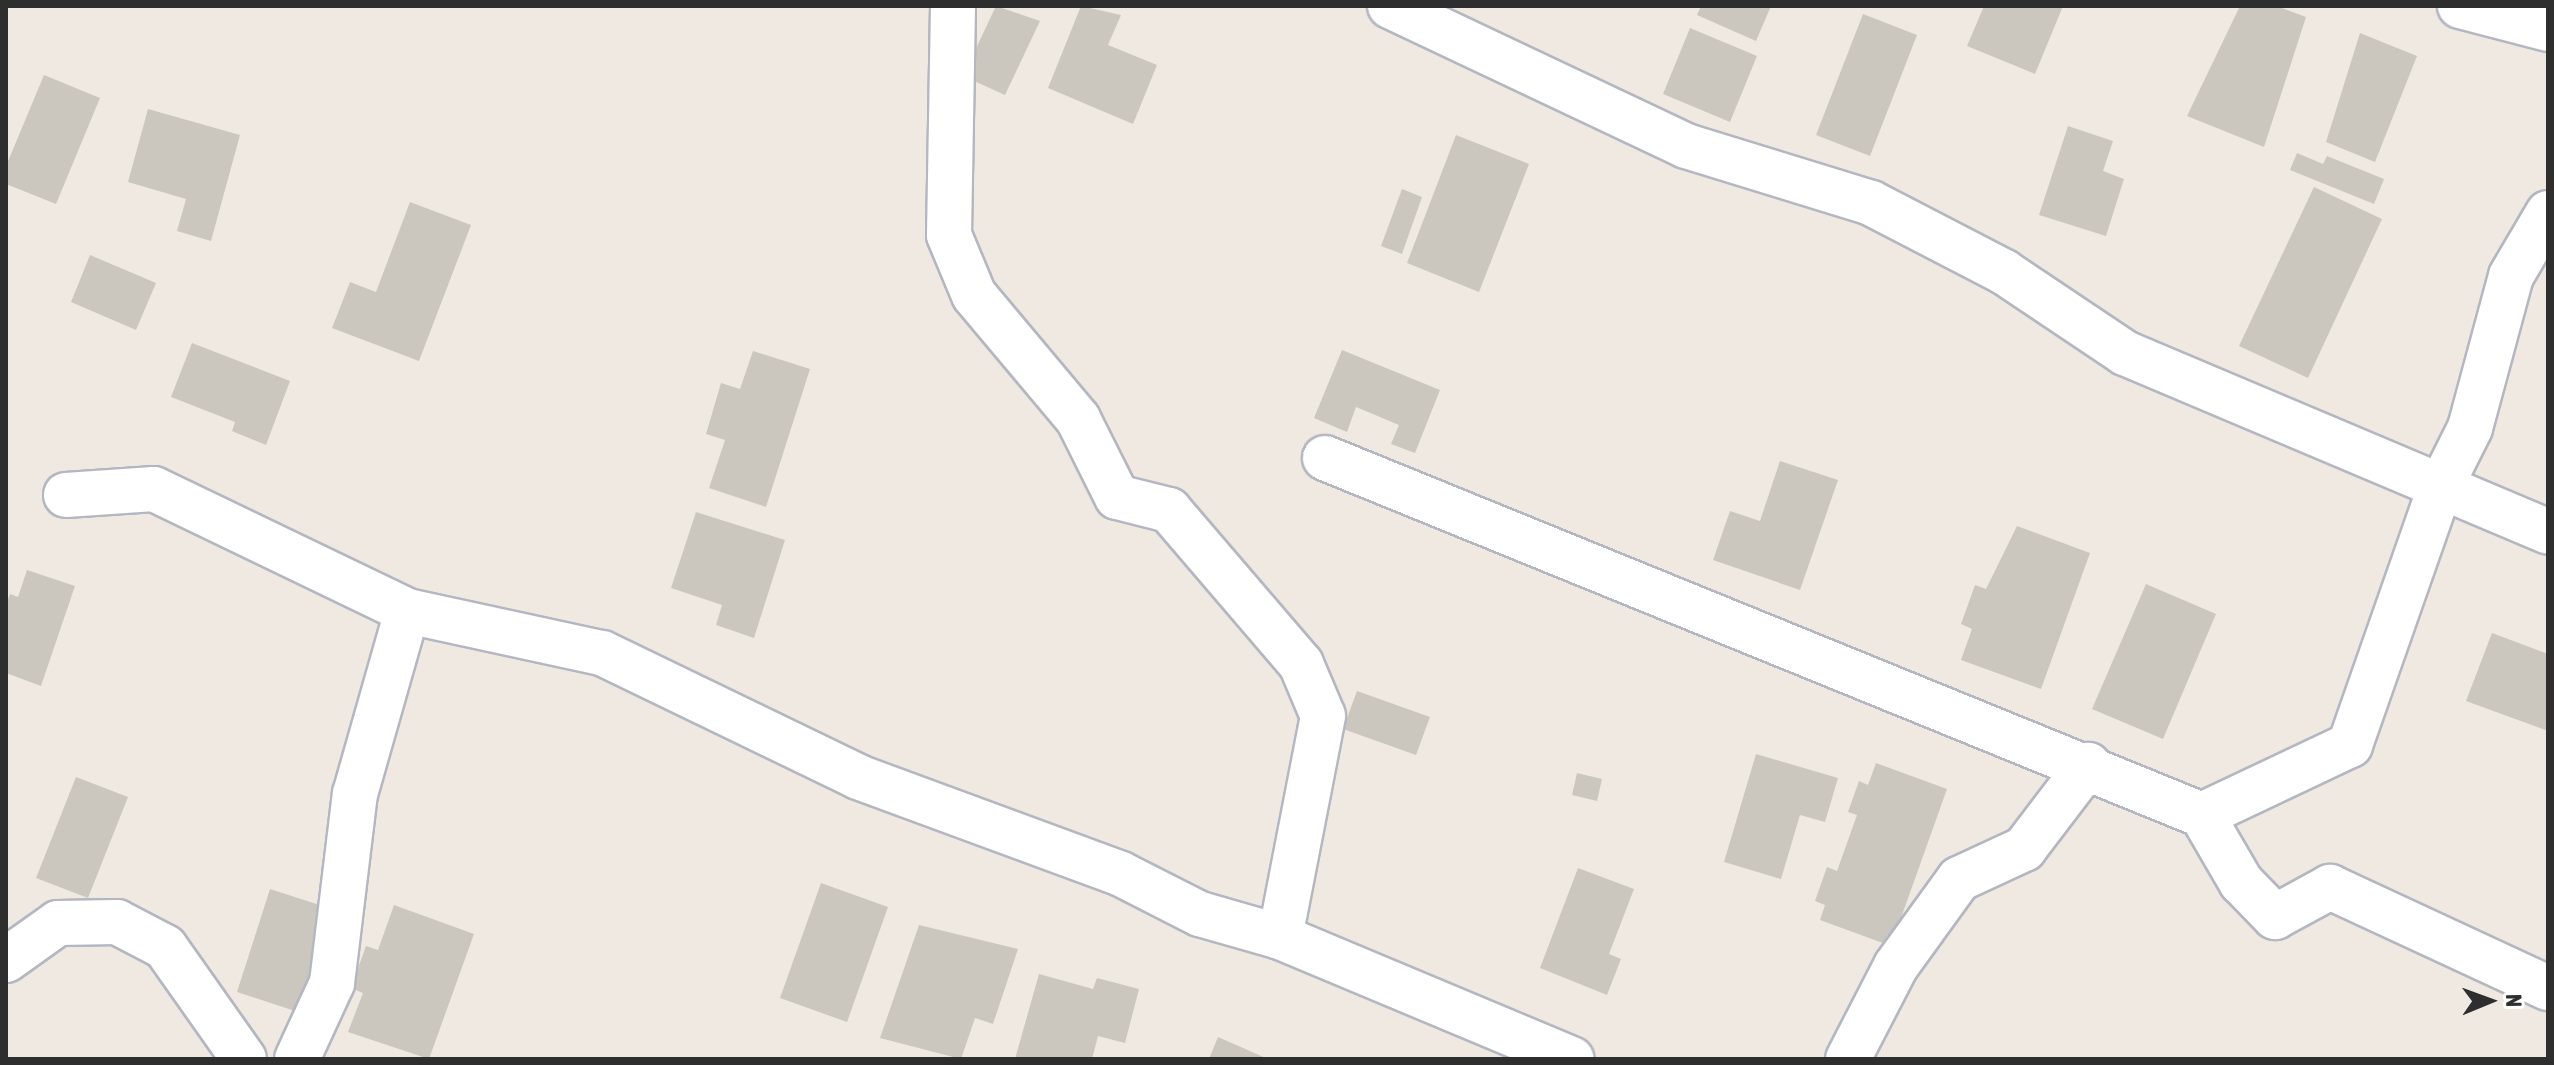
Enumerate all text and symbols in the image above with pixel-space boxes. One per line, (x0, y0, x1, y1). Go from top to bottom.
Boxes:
north arrow (2450, 961, 2530, 1041)
text: N (2501, 994, 2527, 1007)

